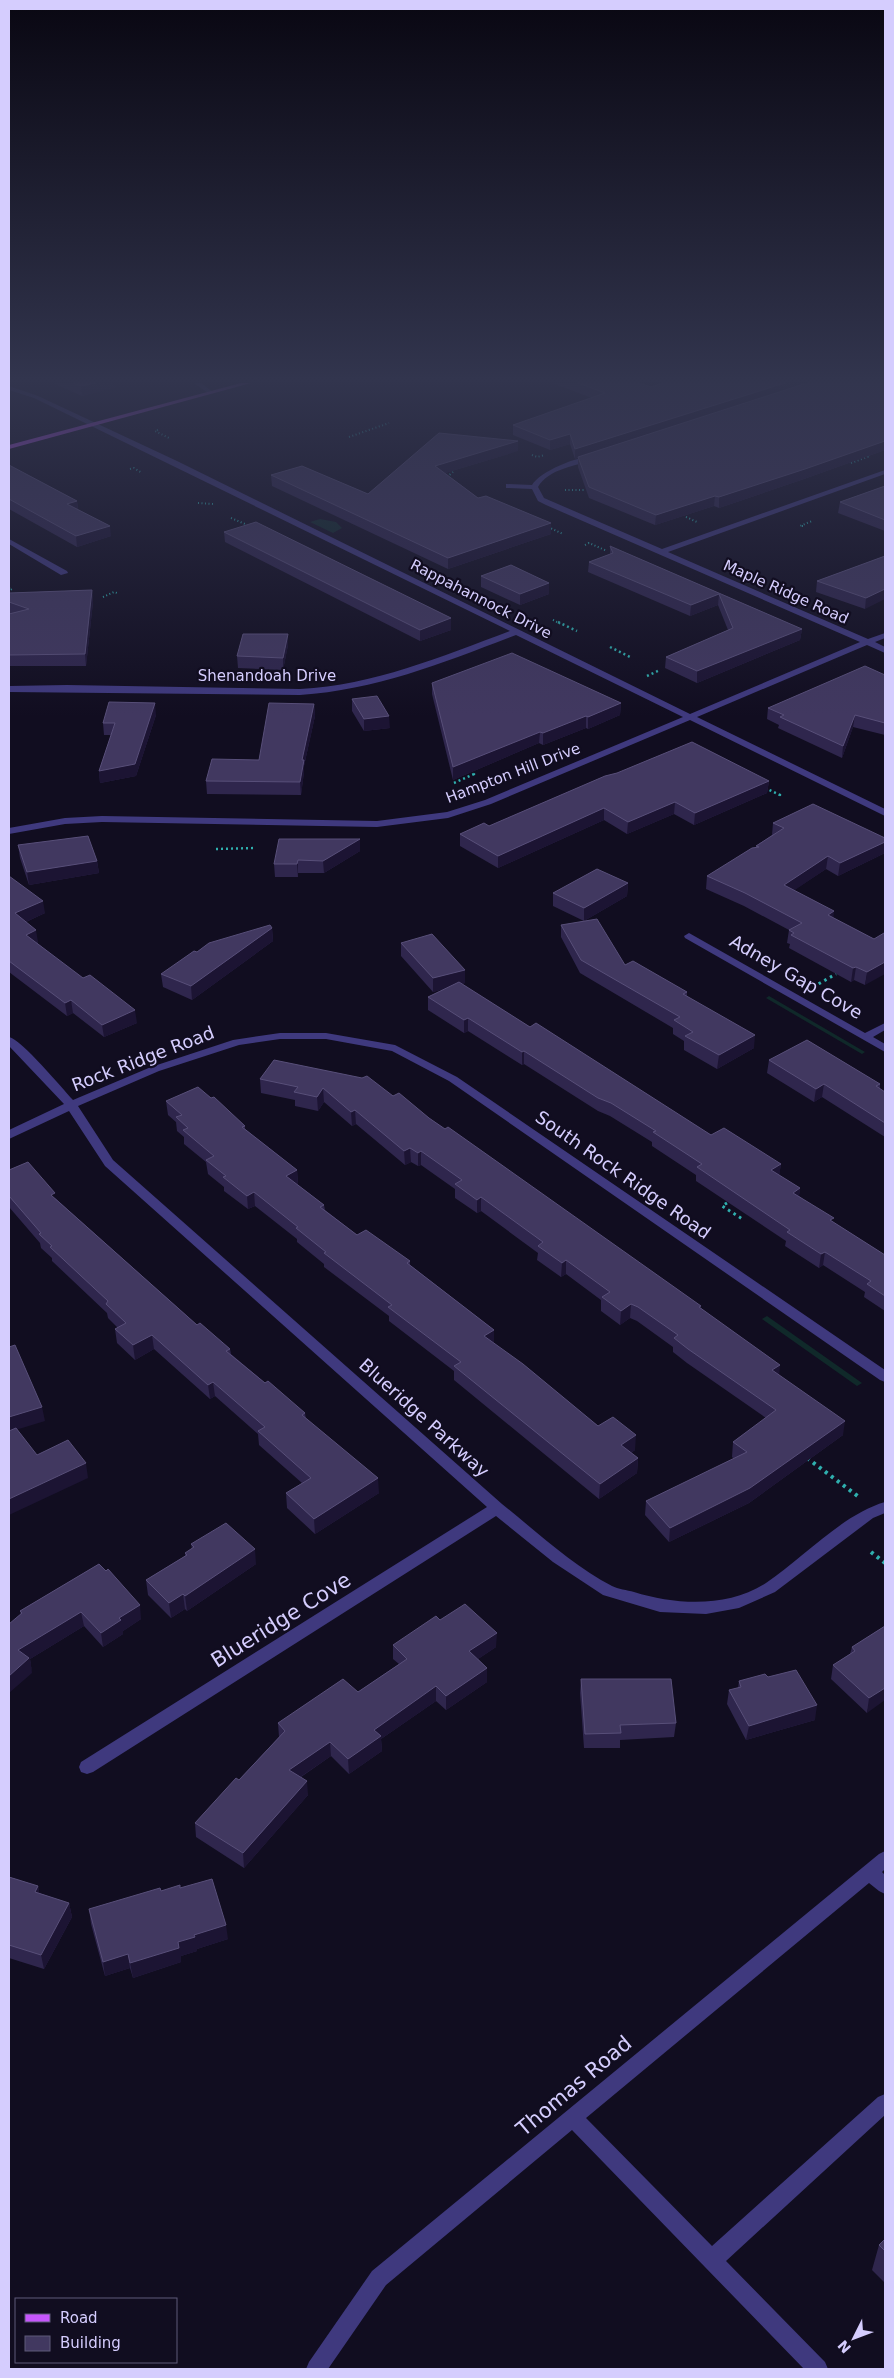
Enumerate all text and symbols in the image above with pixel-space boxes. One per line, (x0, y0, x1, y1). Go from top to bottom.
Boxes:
street label: Rappahannock Drive (407, 556, 555, 642)
street label: Maple Ridge Road (721, 556, 851, 628)
street label: Shenandoah Drive (198, 667, 336, 685)
street label: Hampton Hill Drive (443, 739, 583, 807)
street label: Adney Gap Cove (726, 930, 866, 1023)
street label: Rock Ridge Road (69, 1022, 217, 1095)
street label: South Rock Ridge Road (532, 1106, 715, 1243)
street label: Blueridge Parkway (355, 1354, 494, 1482)
street label: Blueridge Cove (207, 1567, 355, 1673)
street label: Thomas Road (511, 2031, 636, 2142)
legend (15, 2298, 178, 2363)
text: Road (60, 2309, 98, 2327)
north arrow (829, 2313, 879, 2363)
text: Building (60, 2334, 121, 2352)
text: N (834, 2337, 854, 2356)

